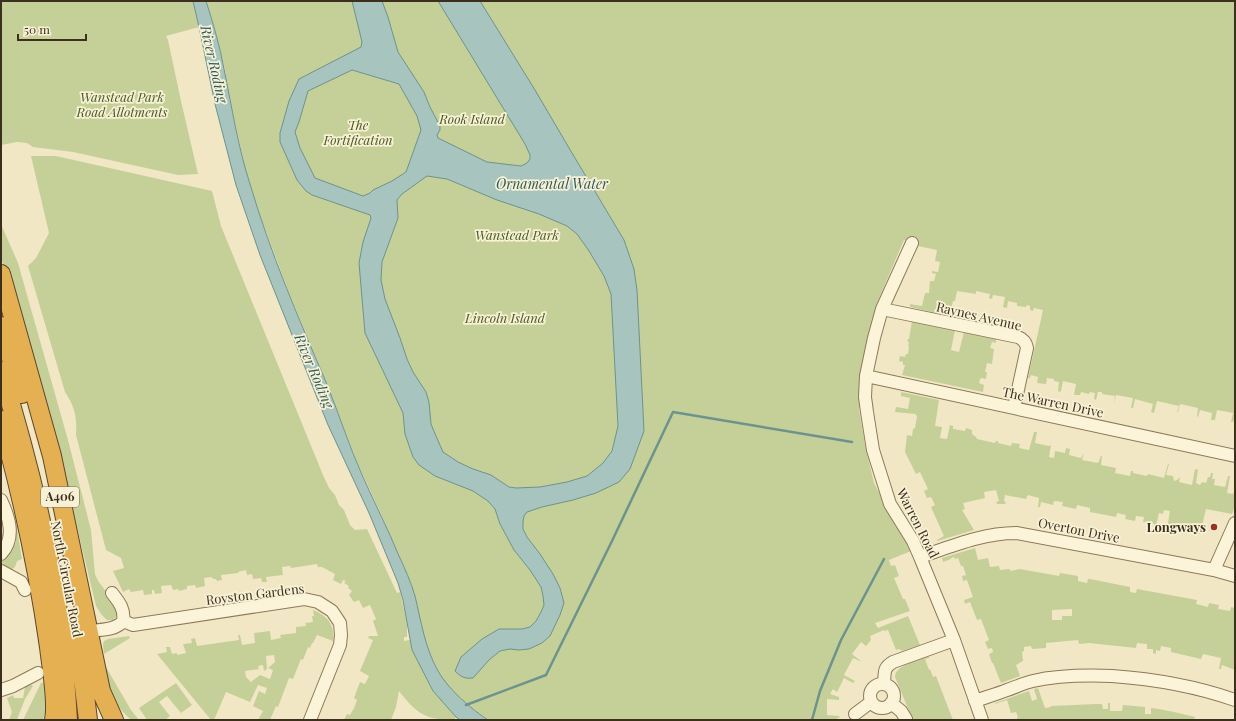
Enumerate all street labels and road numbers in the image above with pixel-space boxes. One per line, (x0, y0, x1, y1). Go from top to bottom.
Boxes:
street label: Raynes Avenue (935, 297, 1024, 334)
street label: The Warren Drive (1001, 382, 1106, 421)
street label: Warren Road (893, 484, 943, 561)
road number: A406 (41, 487, 79, 507)
street label: Overton Drive (1037, 513, 1122, 546)
street label: North Circular Road (48, 519, 87, 639)
street label: Royston Gardens (205, 579, 305, 608)

